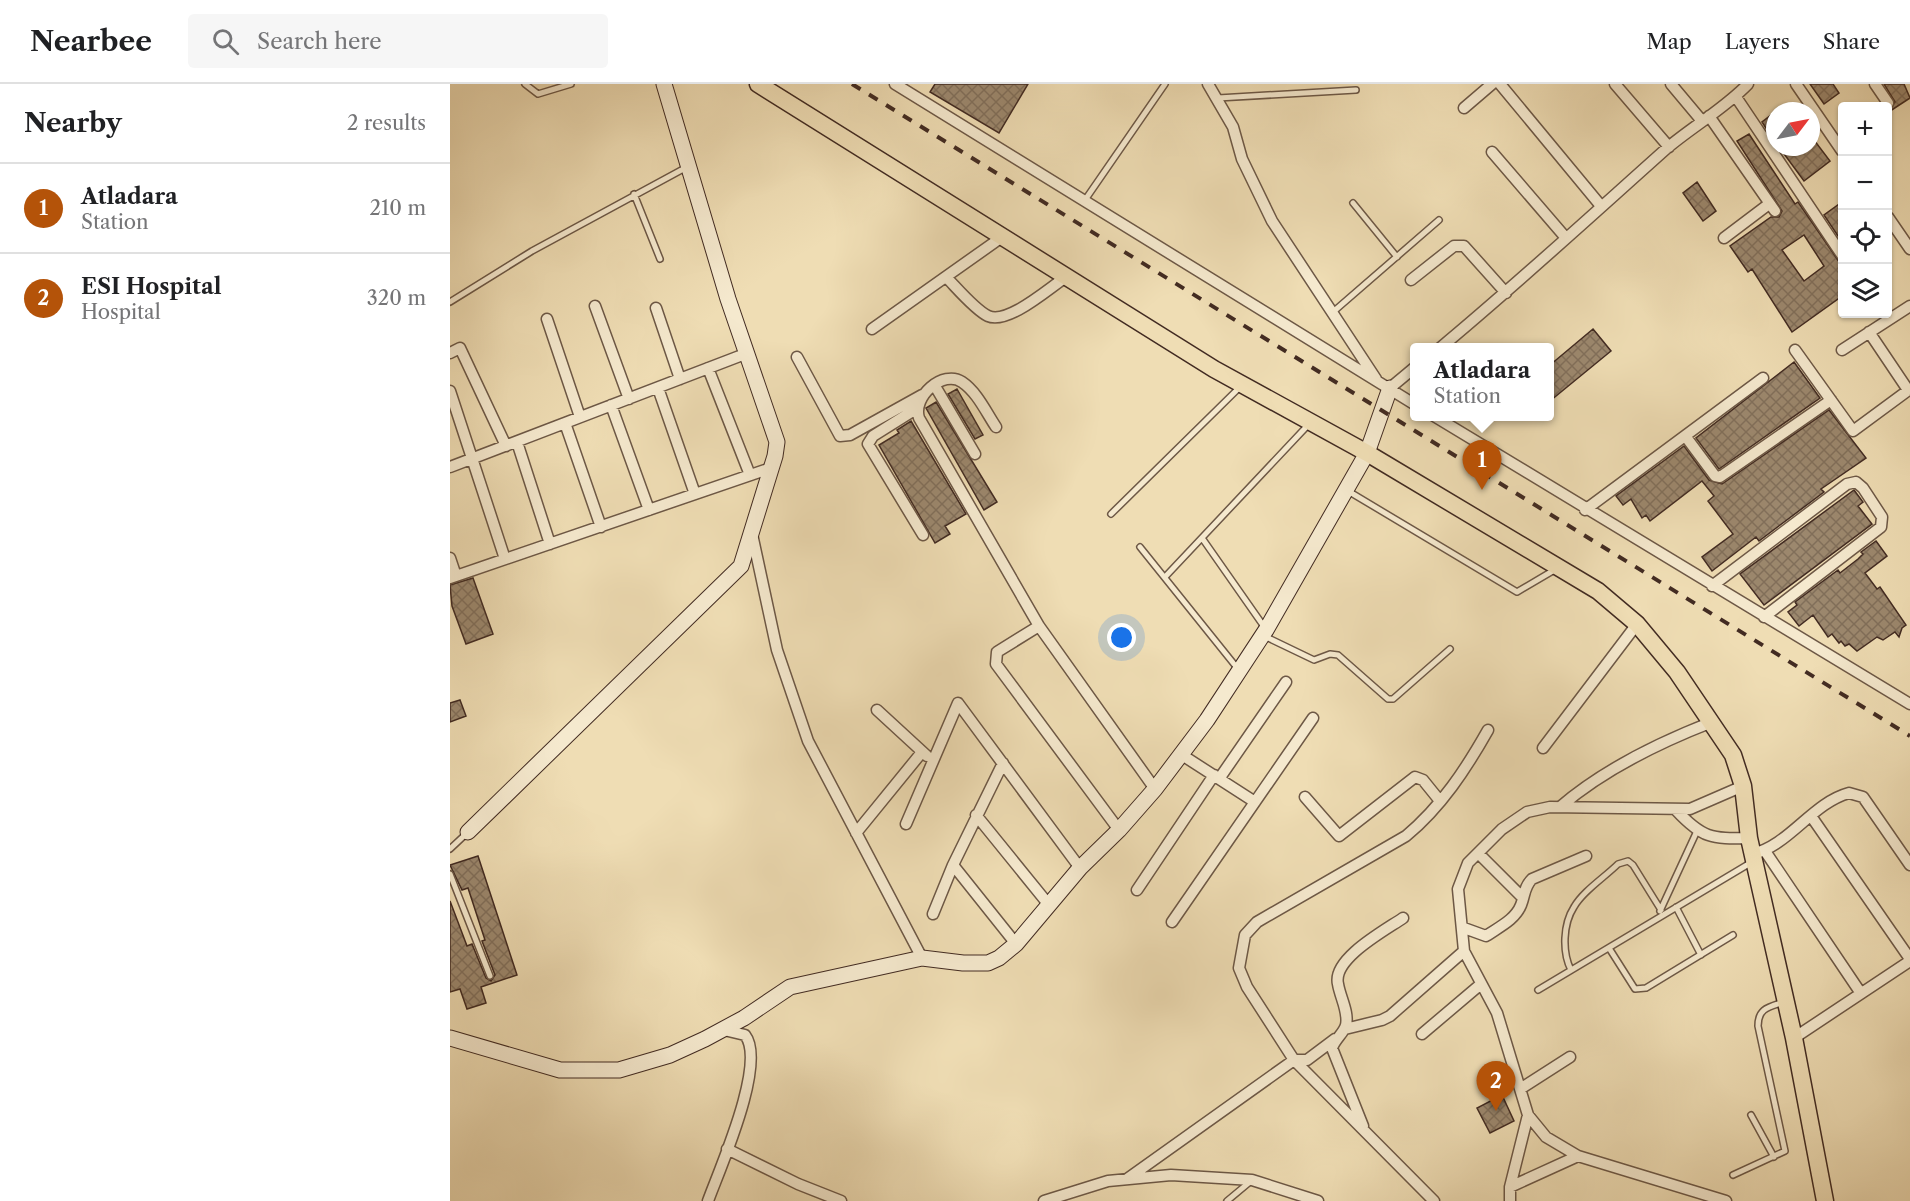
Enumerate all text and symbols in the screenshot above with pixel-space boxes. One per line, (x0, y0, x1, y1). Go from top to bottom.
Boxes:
search box (188, 14, 608, 68)
text: Nearbee (30, 24, 152, 58)
icon: search (209, 25, 242, 58)
text: Search here (257, 28, 382, 55)
text: Map (1647, 29, 1692, 54)
text: Layers (1725, 29, 1790, 54)
text: Share (1823, 29, 1880, 54)
north arrow (1766, 102, 1820, 156)
map controls (1838, 102, 1892, 318)
button: + (1838, 102, 1892, 156)
text: Nearby (24, 107, 122, 139)
text: 2 results (347, 111, 426, 135)
button: − (1838, 156, 1892, 210)
text: Atladara (81, 183, 178, 210)
text: 1 (39, 196, 48, 220)
text: 210 m (369, 196, 426, 220)
text: Station (81, 210, 149, 234)
button: locate (1838, 210, 1892, 264)
button: layers (1838, 264, 1892, 318)
text: ESI Hospital (81, 273, 221, 300)
text: 2 (38, 286, 49, 310)
text: 320 m (367, 286, 426, 310)
text: Hospital (81, 300, 161, 324)
popup (1410, 343, 1554, 421)
text: Atladara (1434, 357, 1530, 384)
text: Station (1434, 384, 1501, 408)
pin: 1 (1462, 440, 1502, 490)
your location (1107, 623, 1136, 652)
pin: 2 (1476, 1062, 1516, 1111)

